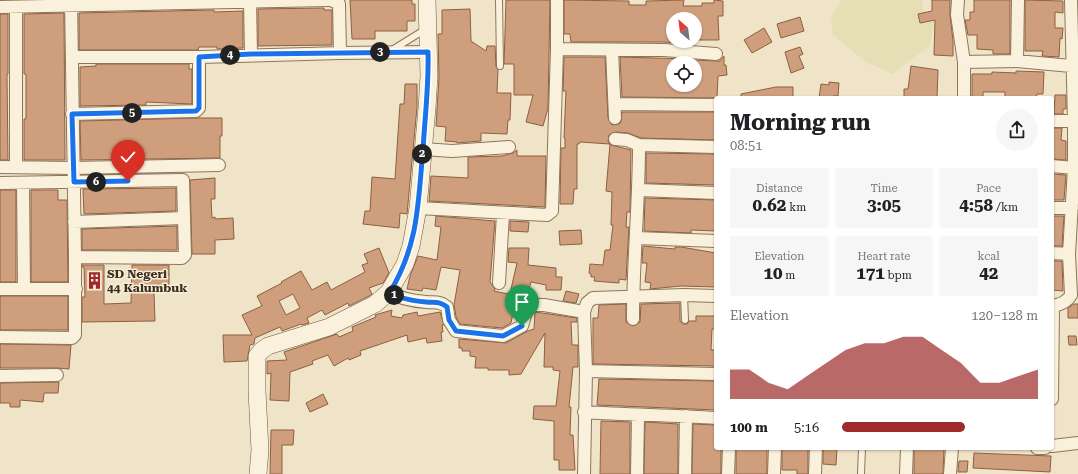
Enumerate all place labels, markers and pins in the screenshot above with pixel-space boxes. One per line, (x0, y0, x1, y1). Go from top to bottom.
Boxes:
pin: 3 (370, 42, 390, 62)
pin: 4 (220, 45, 240, 65)
pin: 5 (122, 103, 142, 123)
pin (111, 140, 145, 181)
pin: 2 (412, 144, 432, 164)
pin: 6 (86, 172, 106, 192)
place label: SD Negeri 44 Kalumbuk (107, 267, 188, 295)
building icon: SD Negeri 44 Kalumbuk (84, 271, 104, 291)
pin: 1 (384, 285, 404, 305)
pin (505, 285, 539, 326)

